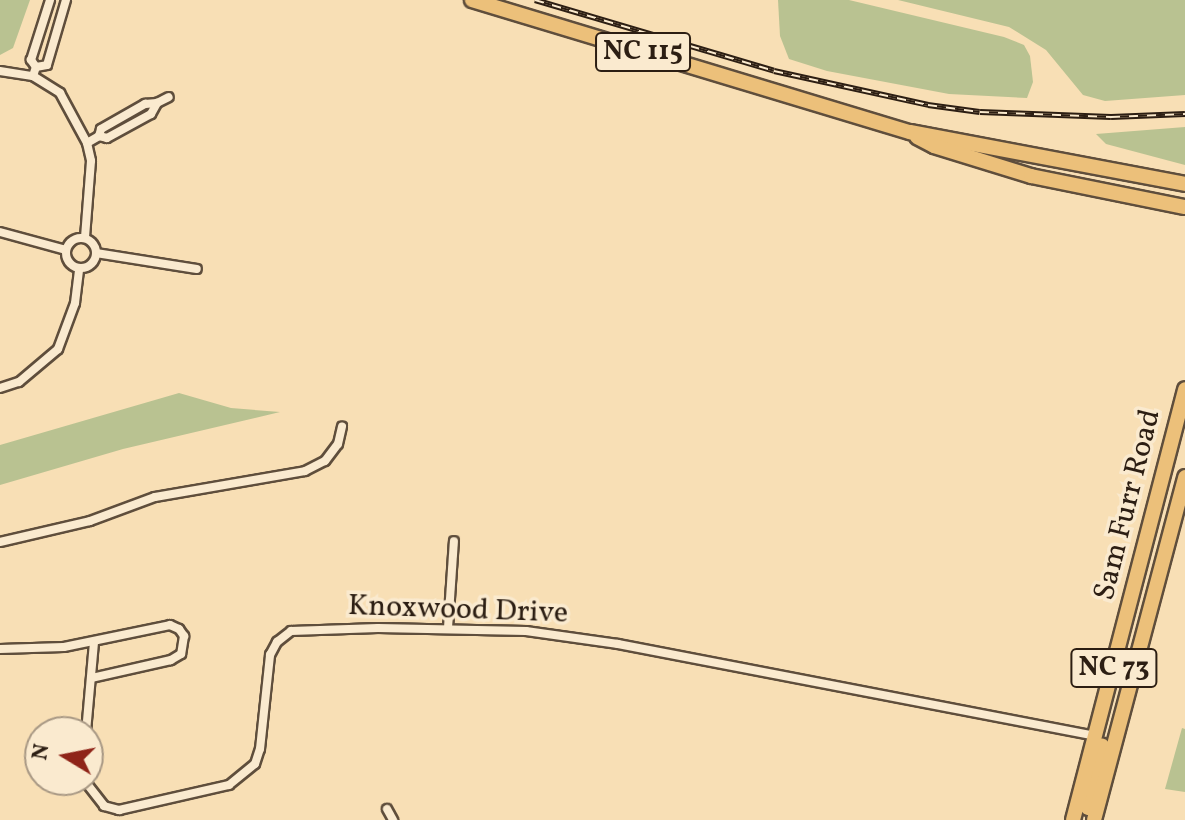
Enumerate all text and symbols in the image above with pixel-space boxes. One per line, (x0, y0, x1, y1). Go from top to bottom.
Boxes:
road number: NC 115 (595, 28, 691, 76)
street label: Sam Furr Road (1087, 406, 1169, 604)
street label: Knoxwood Drive (347, 588, 569, 632)
road number: NC 73 (1070, 644, 1158, 692)
north arrow (24, 716, 104, 796)
text: N (25, 742, 58, 763)

